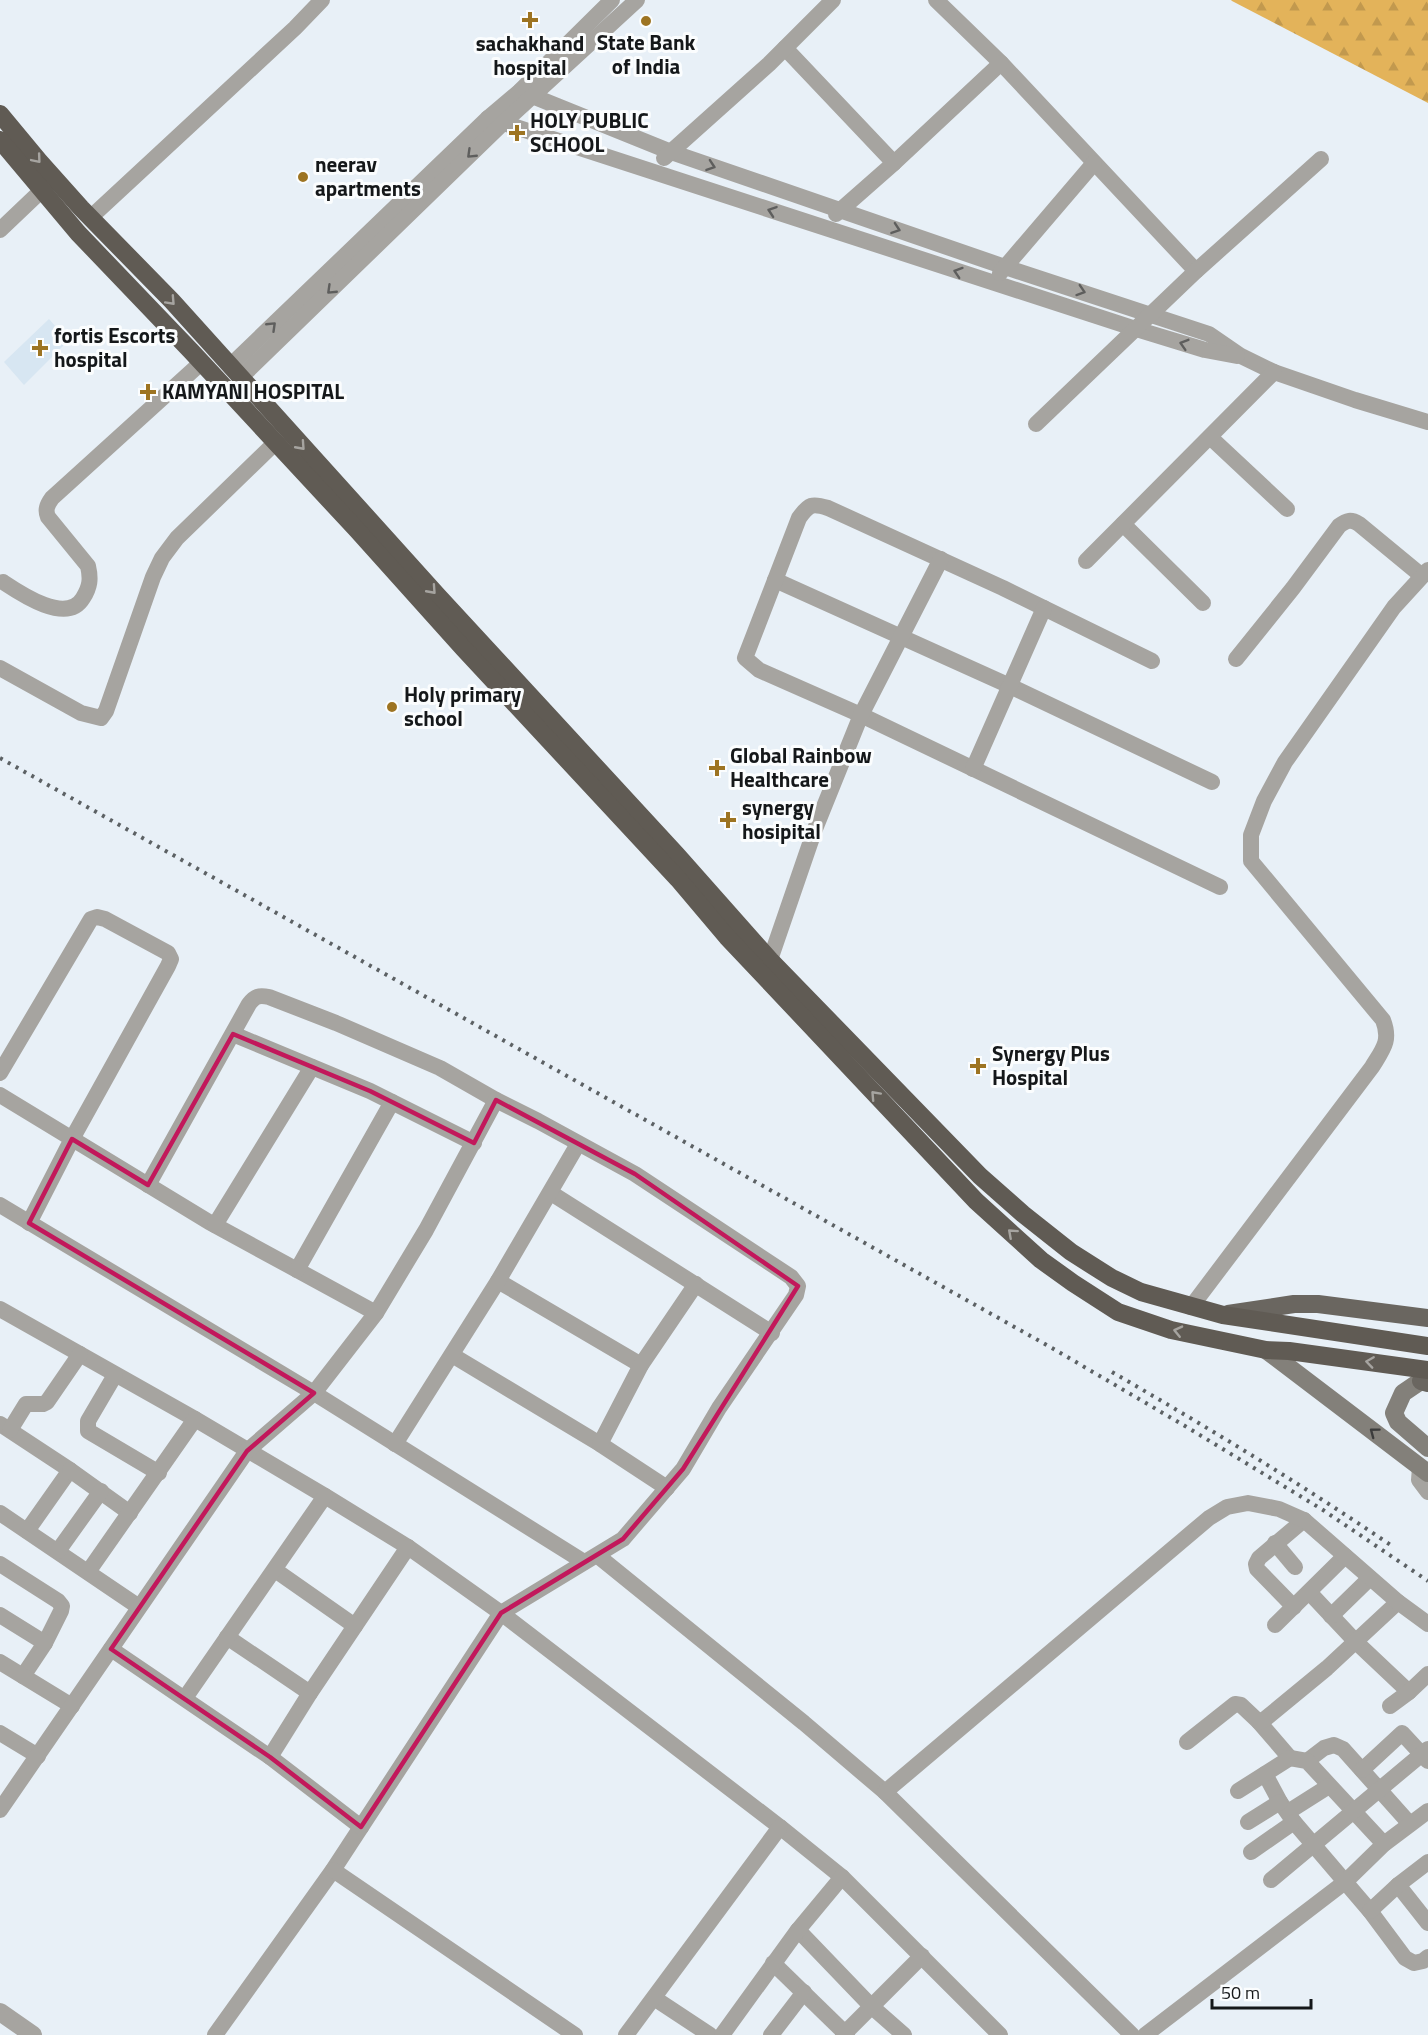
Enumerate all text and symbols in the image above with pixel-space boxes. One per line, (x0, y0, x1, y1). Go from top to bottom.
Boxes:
marker: sachakhand hospital (521, 11, 539, 29)
marker: State Bank of India (639, 14, 653, 28)
place label: State Bank of India (597, 26, 695, 82)
place label: sachakhand hospital (476, 27, 584, 83)
place label: HOLY PUBLIC SCHOOL (530, 104, 649, 160)
marker: HOLY PUBLIC SCHOOL (508, 124, 526, 142)
one-way arrow (467, 147, 478, 158)
place label: neerav apartments (315, 148, 421, 204)
one-way arrow (30, 152, 41, 163)
one-way arrow (705, 159, 716, 171)
marker: neerav apartments (296, 170, 310, 184)
one-way arrow (767, 206, 778, 219)
one-way arrow (890, 221, 901, 234)
one-way arrow (953, 266, 964, 279)
one-way arrow (328, 283, 339, 294)
one-way arrow (1075, 284, 1086, 296)
one-way arrow (164, 294, 175, 304)
place label: fortis Escorts hospital (54, 319, 175, 375)
one-way arrow (266, 322, 276, 333)
marker: fortis Escorts hospital (31, 339, 49, 357)
one-way arrow (1179, 339, 1190, 351)
place label: KAMYANI HOSPITAL (162, 375, 344, 407)
marker: KAMYANI HOSPITAL (139, 383, 157, 401)
one-way arrow (294, 439, 305, 449)
one-way arrow (425, 583, 436, 594)
place label: Holy primary school (404, 678, 522, 734)
marker: Holy primary school (385, 700, 399, 714)
place label: Global Rainbow Healthcare (730, 739, 872, 795)
marker: Global Rainbow Healthcare (708, 759, 726, 777)
place label: synergy hosipital (742, 791, 821, 847)
marker: synergy hosipital (719, 811, 737, 829)
place label: Synergy Plus Hospital (992, 1037, 1110, 1093)
marker: Synergy Plus Hospital (969, 1057, 987, 1075)
one-way arrow (872, 1091, 883, 1102)
one-way arrow (1009, 1229, 1019, 1240)
one-way arrow (1173, 1326, 1183, 1339)
one-way arrow (1365, 1357, 1375, 1369)
one-way arrow (1369, 1428, 1380, 1439)
scale bar (1212, 1972, 1311, 2010)
text: 50 m (1221, 1979, 1260, 2006)

